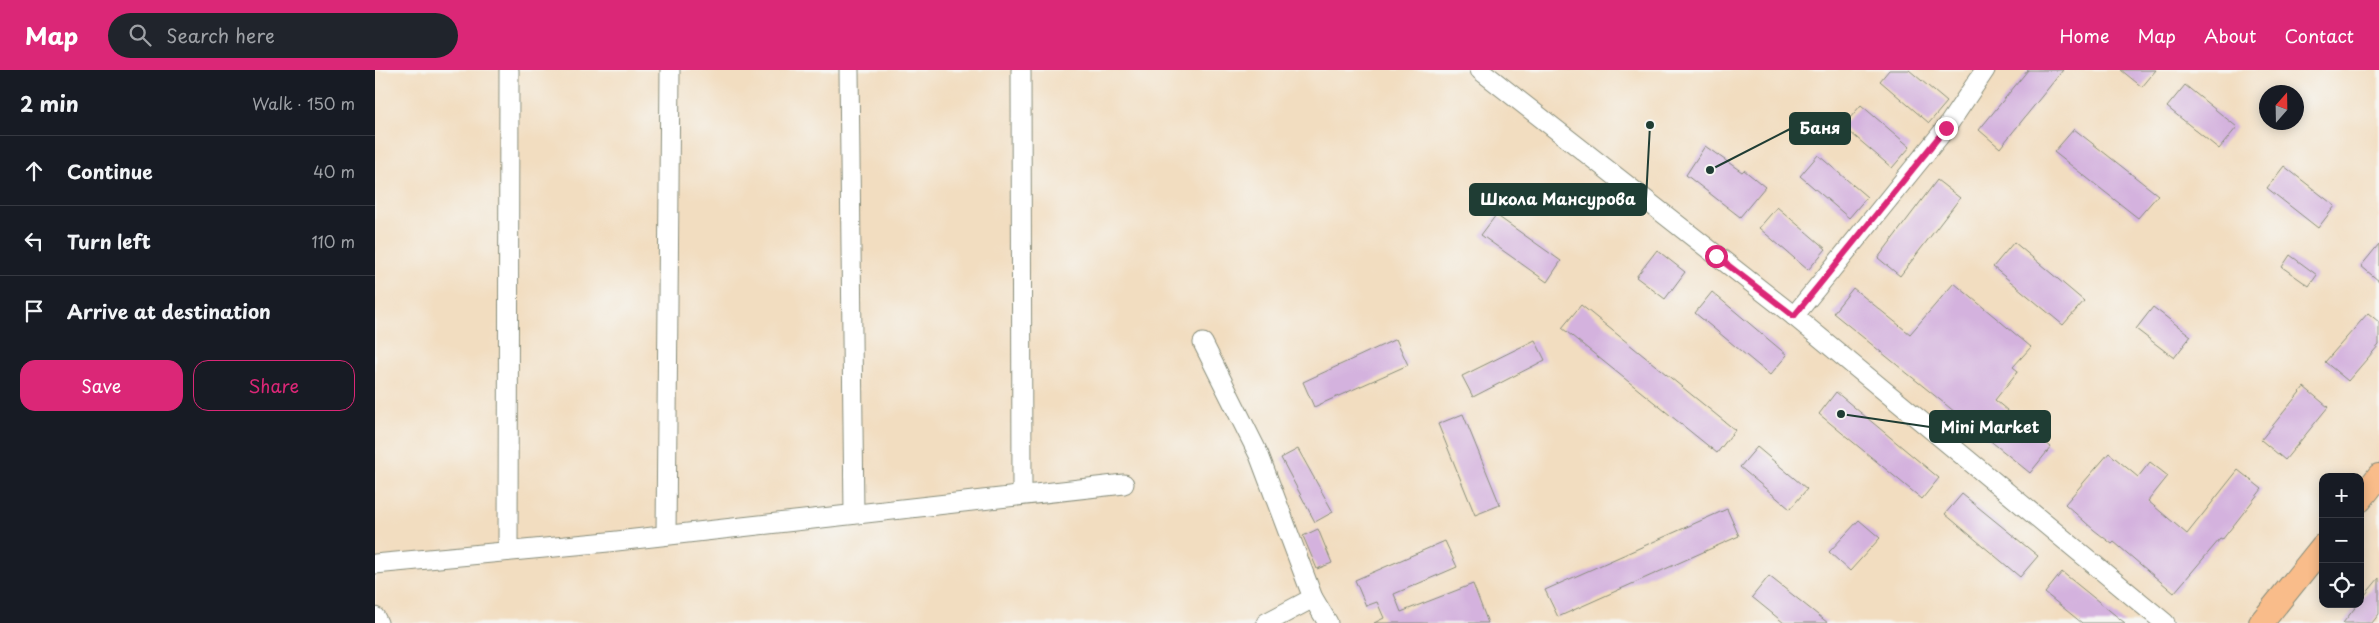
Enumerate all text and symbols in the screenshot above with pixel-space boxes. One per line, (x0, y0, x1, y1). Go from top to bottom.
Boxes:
search box (108, 13, 458, 58)
text: Map (25, 17, 78, 53)
icon: search (126, 21, 154, 49)
text: Search here (166, 21, 275, 49)
text: Home (2059, 22, 2109, 49)
text: Map (2137, 22, 2176, 49)
text: About (2204, 22, 2256, 49)
text: Contact (2284, 22, 2354, 49)
north arrow (2259, 85, 2304, 130)
text: 2 min (20, 87, 79, 119)
text: Walk · 150 m (252, 91, 355, 115)
callout: Баня (1790, 113, 1850, 144)
text: Баня (1800, 115, 1840, 139)
route end (1935, 117, 1958, 140)
icon: ahead (20, 157, 48, 185)
text: Continue (67, 157, 153, 185)
text: 40 m (313, 159, 355, 183)
callout: Школа Мансурова (1470, 184, 1646, 215)
text: Школа Мансурова (1480, 186, 1636, 210)
icon: left (20, 227, 48, 255)
text: Turn left (67, 227, 151, 255)
text: 110 m (312, 229, 355, 253)
route start (1705, 245, 1728, 268)
icon: arrive (20, 297, 48, 325)
text: Arrive at destination (67, 297, 271, 325)
button: Save (20, 360, 183, 411)
button: Share (193, 360, 355, 411)
callout: Mini Market (1930, 411, 2050, 442)
text: Mini Market (1941, 414, 2040, 438)
map controls (2319, 473, 2364, 608)
button: + (2319, 473, 2364, 518)
button: − (2319, 518, 2364, 563)
button: locate (2319, 563, 2364, 608)

